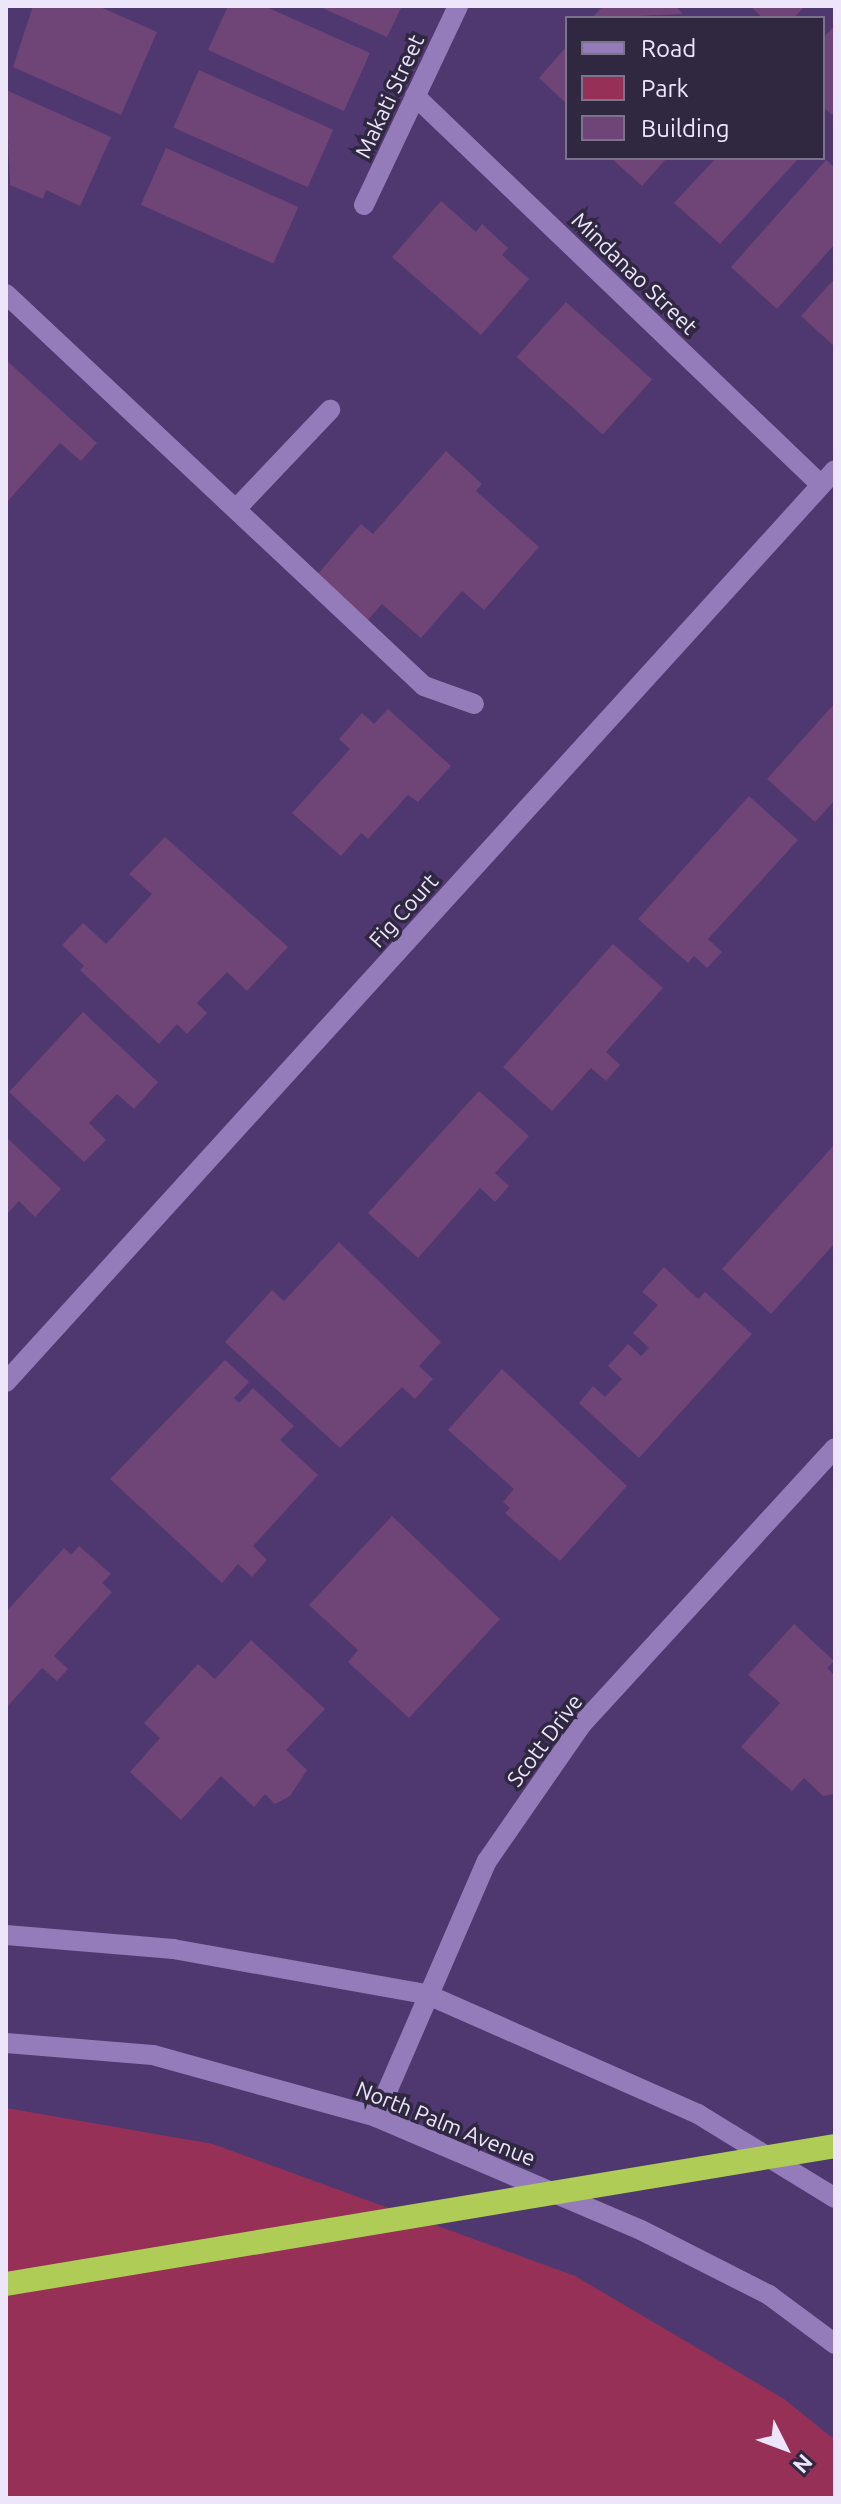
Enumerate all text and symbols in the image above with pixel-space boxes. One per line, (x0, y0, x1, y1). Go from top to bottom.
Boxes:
legend (565, 16, 825, 160)
street label: Makati Street (349, 30, 429, 162)
text: Road (641, 35, 696, 62)
text: Park (641, 75, 689, 102)
text: Building (641, 115, 729, 142)
street label: Mindanao Street (567, 206, 703, 340)
street label: Fig Court (363, 868, 443, 952)
street label: Scott Drive (501, 1689, 587, 1791)
street label: North Palm Avenue (352, 2075, 540, 2171)
north arrow (745, 2408, 825, 2488)
text: N (788, 2450, 818, 2479)

